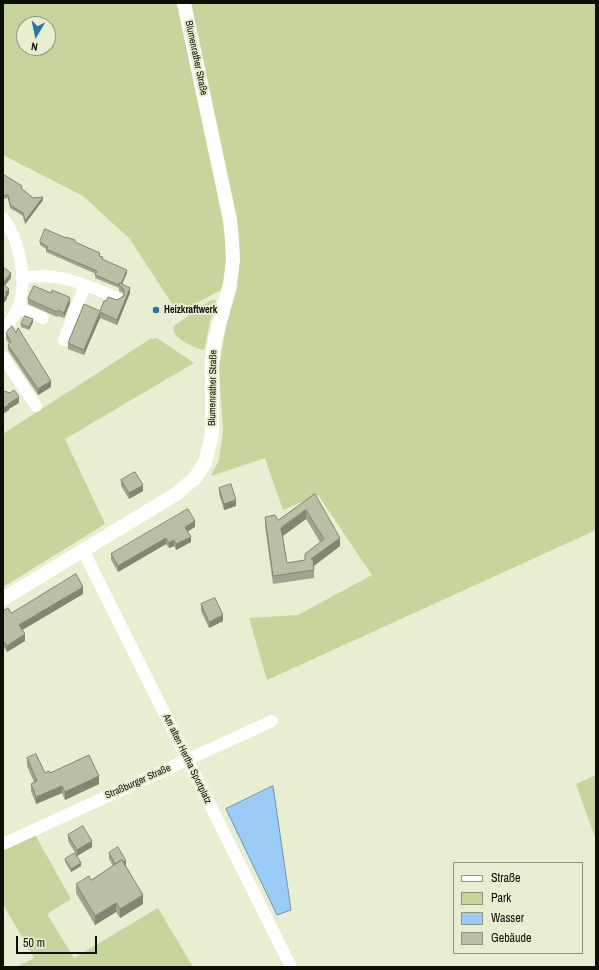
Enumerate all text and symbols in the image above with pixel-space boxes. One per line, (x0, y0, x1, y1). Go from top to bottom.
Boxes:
north arrow (16, 16, 56, 56)
street label: Blumenrather Straße (182, 20, 210, 96)
text: N (30, 39, 39, 54)
place label: Heizkraftwerk (164, 304, 217, 316)
marker: Heizkraftwerk (151, 305, 161, 315)
street label: Blumenrather Straße (206, 350, 220, 426)
street label: Am alten Hertha Sportplatz (160, 712, 214, 806)
street label: Straßburger Straße (103, 762, 173, 802)
legend (453, 862, 583, 954)
text: Straße (491, 870, 521, 886)
text: Park (491, 890, 511, 906)
text: Wasser (491, 910, 524, 926)
scale bar (18, 928, 99, 954)
text: Gebäude (491, 930, 532, 946)
text: 50 m (23, 935, 45, 951)

